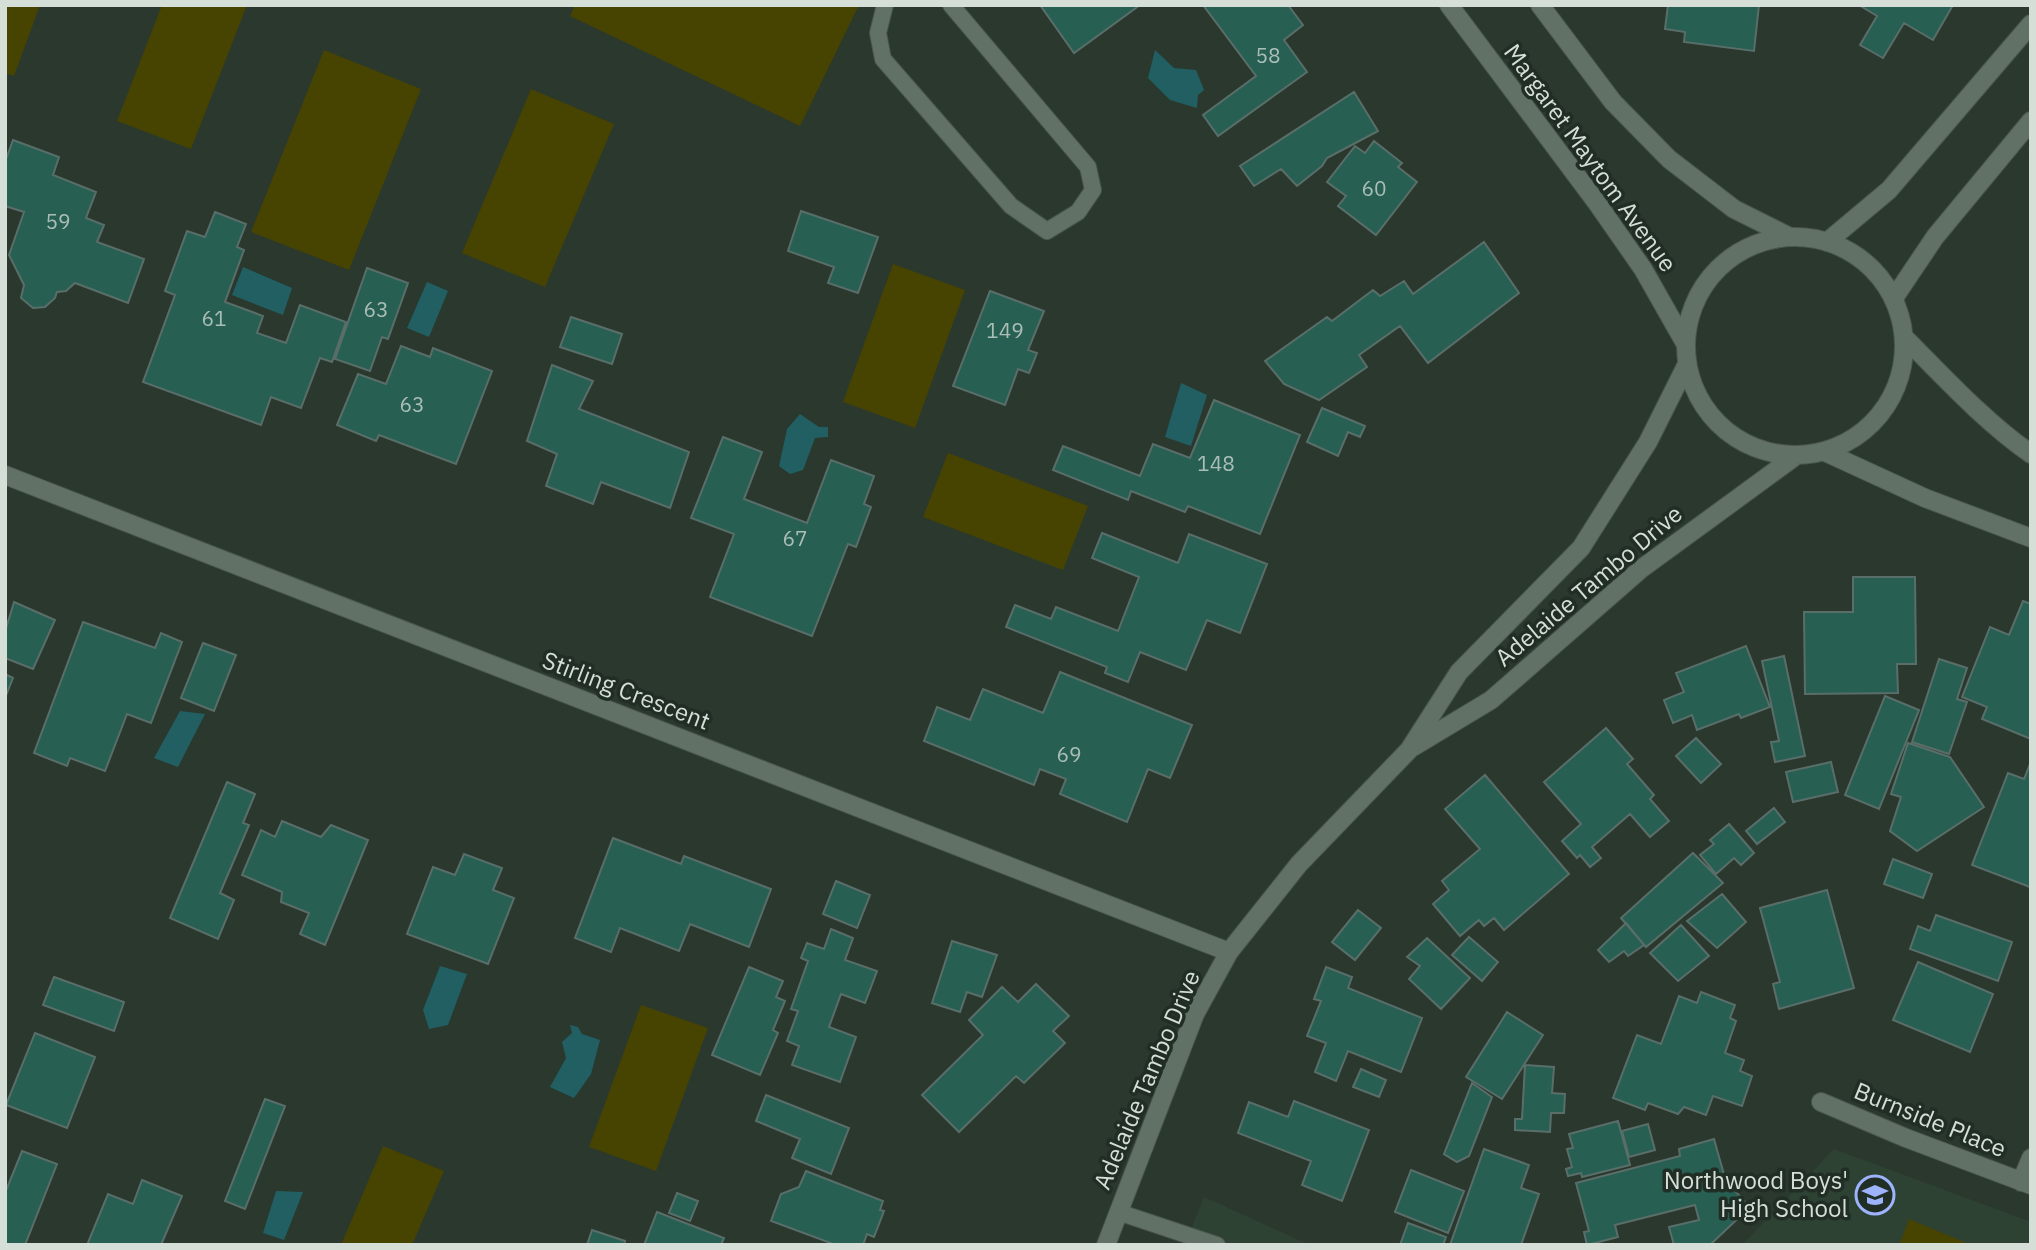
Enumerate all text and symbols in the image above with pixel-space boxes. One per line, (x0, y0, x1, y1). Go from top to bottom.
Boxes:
street label: Margaret Maytom Avenue (1497, 37, 1684, 278)
house number: 58 (1255, 41, 1281, 69)
house number: 60 (1361, 174, 1387, 202)
house number: 59 (45, 207, 71, 235)
house number: 63 (363, 295, 389, 323)
house number: 61 (201, 304, 227, 332)
house number: 149 (986, 316, 1024, 344)
house number: 63 (399, 390, 425, 418)
house number: 148 (1197, 449, 1235, 477)
street label: Adelaide Tambo Drive (1488, 497, 1689, 673)
house number: 67 (782, 524, 808, 552)
street label: Stirling Crescent (538, 643, 715, 737)
house number: 69 (1056, 740, 1082, 768)
street label: Adelaide Tambo Drive (1085, 965, 1207, 1194)
street label: Burnside Place (1850, 1074, 2011, 1164)
place label: Northwood Boys' High School (1664, 1164, 1848, 1224)
school or university icon: Northwood Boys' High School (1854, 1174, 1896, 1216)

